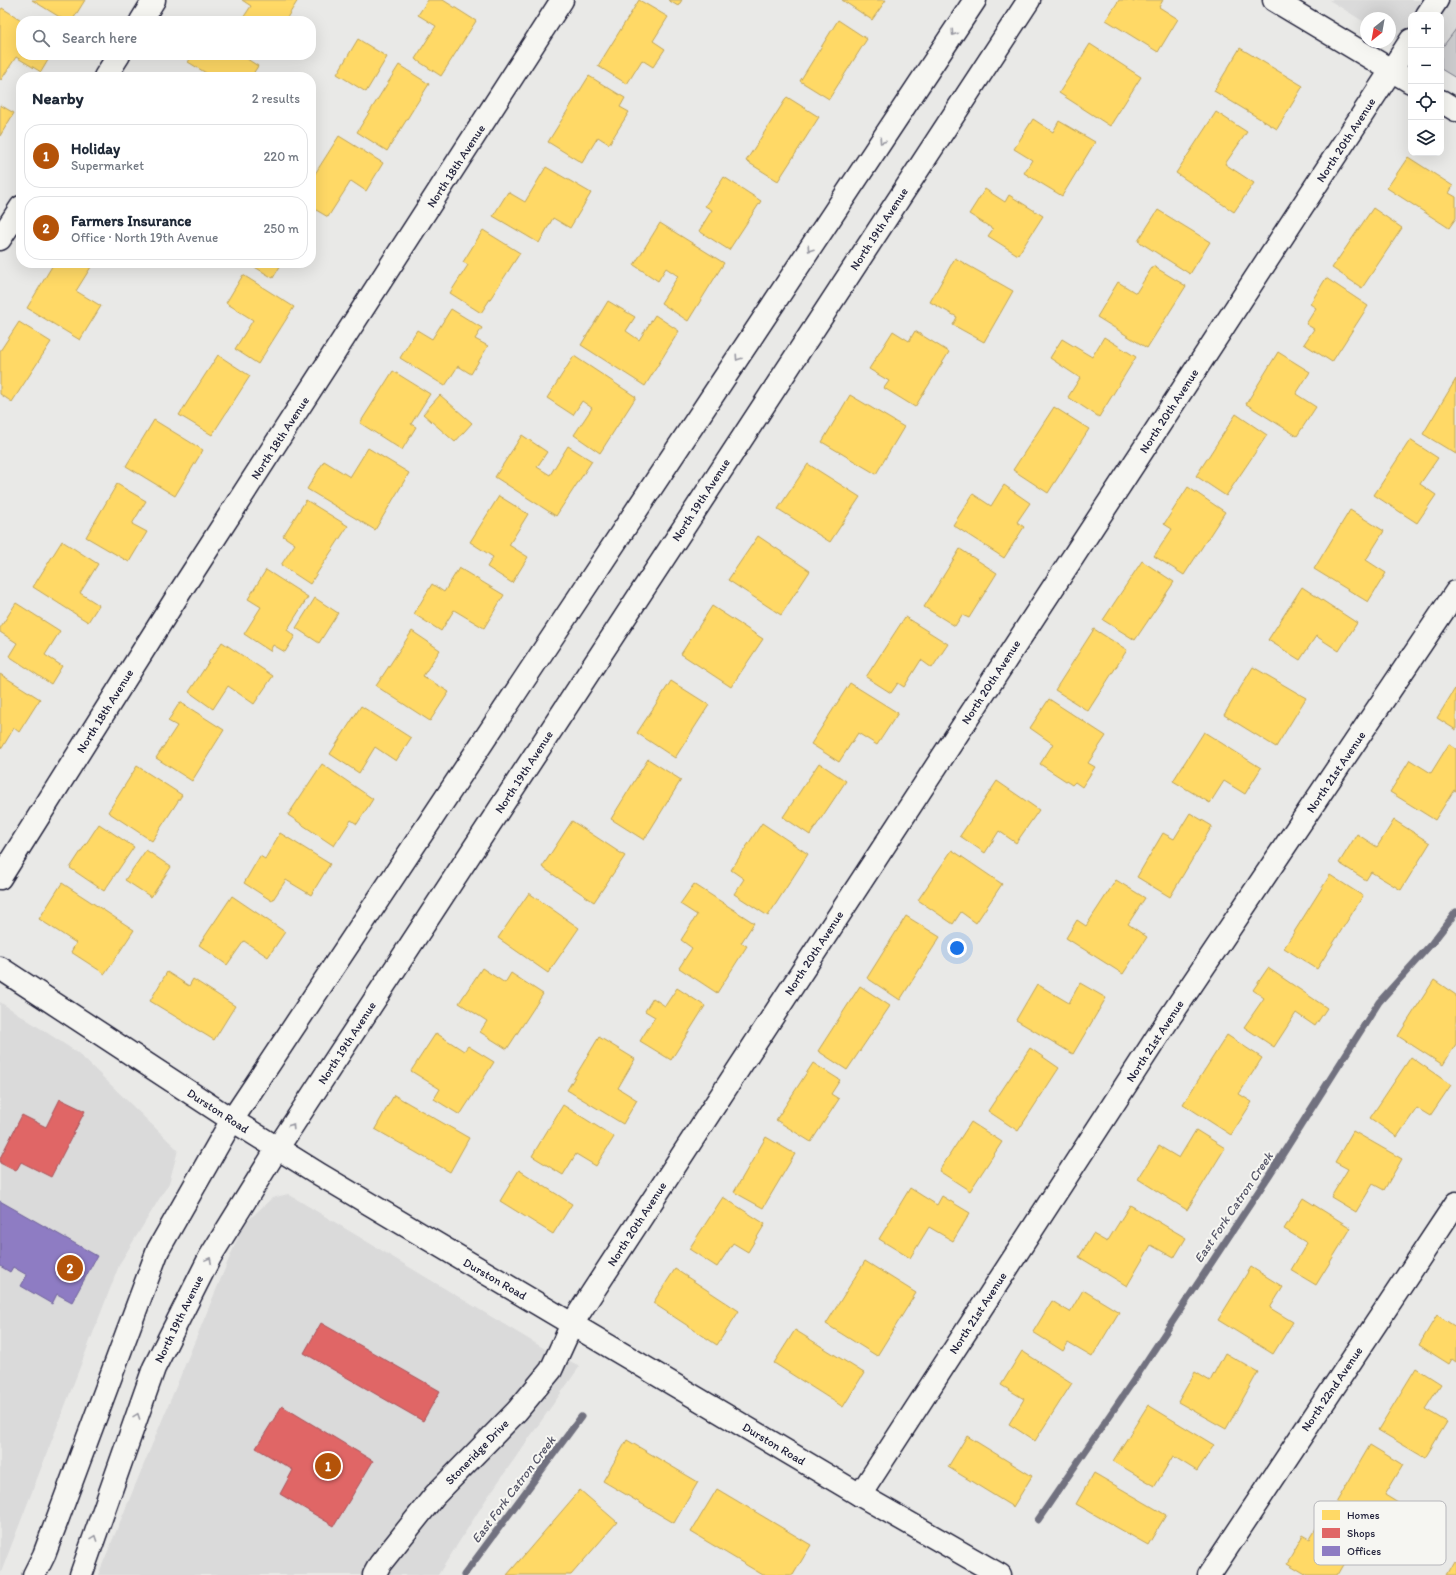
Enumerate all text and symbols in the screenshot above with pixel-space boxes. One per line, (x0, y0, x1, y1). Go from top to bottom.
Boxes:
north arrow (1360, 12, 1396, 48)
map controls (1408, 12, 1444, 156)
button: + (1408, 12, 1444, 48)
search box (16, 16, 316, 60)
icon: search (30, 27, 52, 49)
one-way arrow (952, 28, 959, 35)
text: Search here (62, 29, 137, 47)
button: − (1408, 48, 1444, 84)
button: locate (1408, 84, 1444, 120)
text: Nearby (32, 88, 84, 108)
text: 2 results (252, 91, 300, 106)
street label: North 20th Avenue (1314, 95, 1379, 185)
button: layers (1408, 120, 1444, 156)
street label: North 18th Avenue (424, 122, 488, 210)
one-way arrow (879, 137, 887, 144)
text: Holiday (71, 140, 120, 158)
text: 1 (43, 149, 49, 164)
text: 220 m (263, 149, 299, 164)
text: Supermarket (71, 158, 144, 173)
street label: North 19th Avenue (847, 185, 911, 273)
text: Farmers Insurance (71, 212, 191, 230)
text: 2 (43, 221, 49, 236)
text: 250 m (263, 221, 299, 236)
text: Office · North 19th Avenue (71, 230, 218, 245)
one-way arrow (807, 245, 815, 252)
one-way arrow (736, 353, 743, 360)
street label: North 20th Avenue (1137, 366, 1202, 456)
street label: North 18th Avenue (248, 394, 312, 482)
street label: North 19th Avenue (669, 456, 733, 544)
street label: North 20th Avenue (959, 637, 1024, 727)
street label: North 18th Avenue (74, 666, 137, 755)
street label: North 19th Avenue (492, 728, 556, 816)
street label: North 21st Avenue (1304, 729, 1369, 815)
street label: North 20th Avenue (782, 908, 847, 998)
your location (947, 938, 967, 958)
street label: North 21st Avenue (1123, 997, 1187, 1085)
street label: North 19th Avenue (315, 999, 379, 1087)
street label: Durston Road (184, 1086, 252, 1136)
one-way arrow (287, 1123, 294, 1130)
water label: East Fork Catron Creek (1191, 1148, 1277, 1265)
street label: North 20th Avenue (605, 1179, 670, 1269)
pin: 2 (57, 1253, 83, 1283)
street label: Durston Road (461, 1255, 530, 1303)
one-way arrow (204, 1256, 211, 1264)
street label: North 21st Avenue (946, 1269, 1010, 1357)
street label: North 19th Avenue (152, 1273, 206, 1365)
street label: North 22nd Avenue (1298, 1344, 1366, 1434)
one-way arrow (133, 1412, 141, 1419)
street label: Stoneridge Drive (442, 1416, 512, 1488)
street label: Durston Road (740, 1420, 808, 1469)
water label: East Fork Catron Creek (468, 1432, 559, 1546)
pin: 1 (315, 1451, 341, 1481)
legend (1314, 1501, 1446, 1565)
text: Homes (1347, 1509, 1380, 1522)
text: Shops (1347, 1527, 1375, 1540)
one-way arrow (89, 1535, 98, 1542)
text: Offices (1347, 1545, 1381, 1558)

